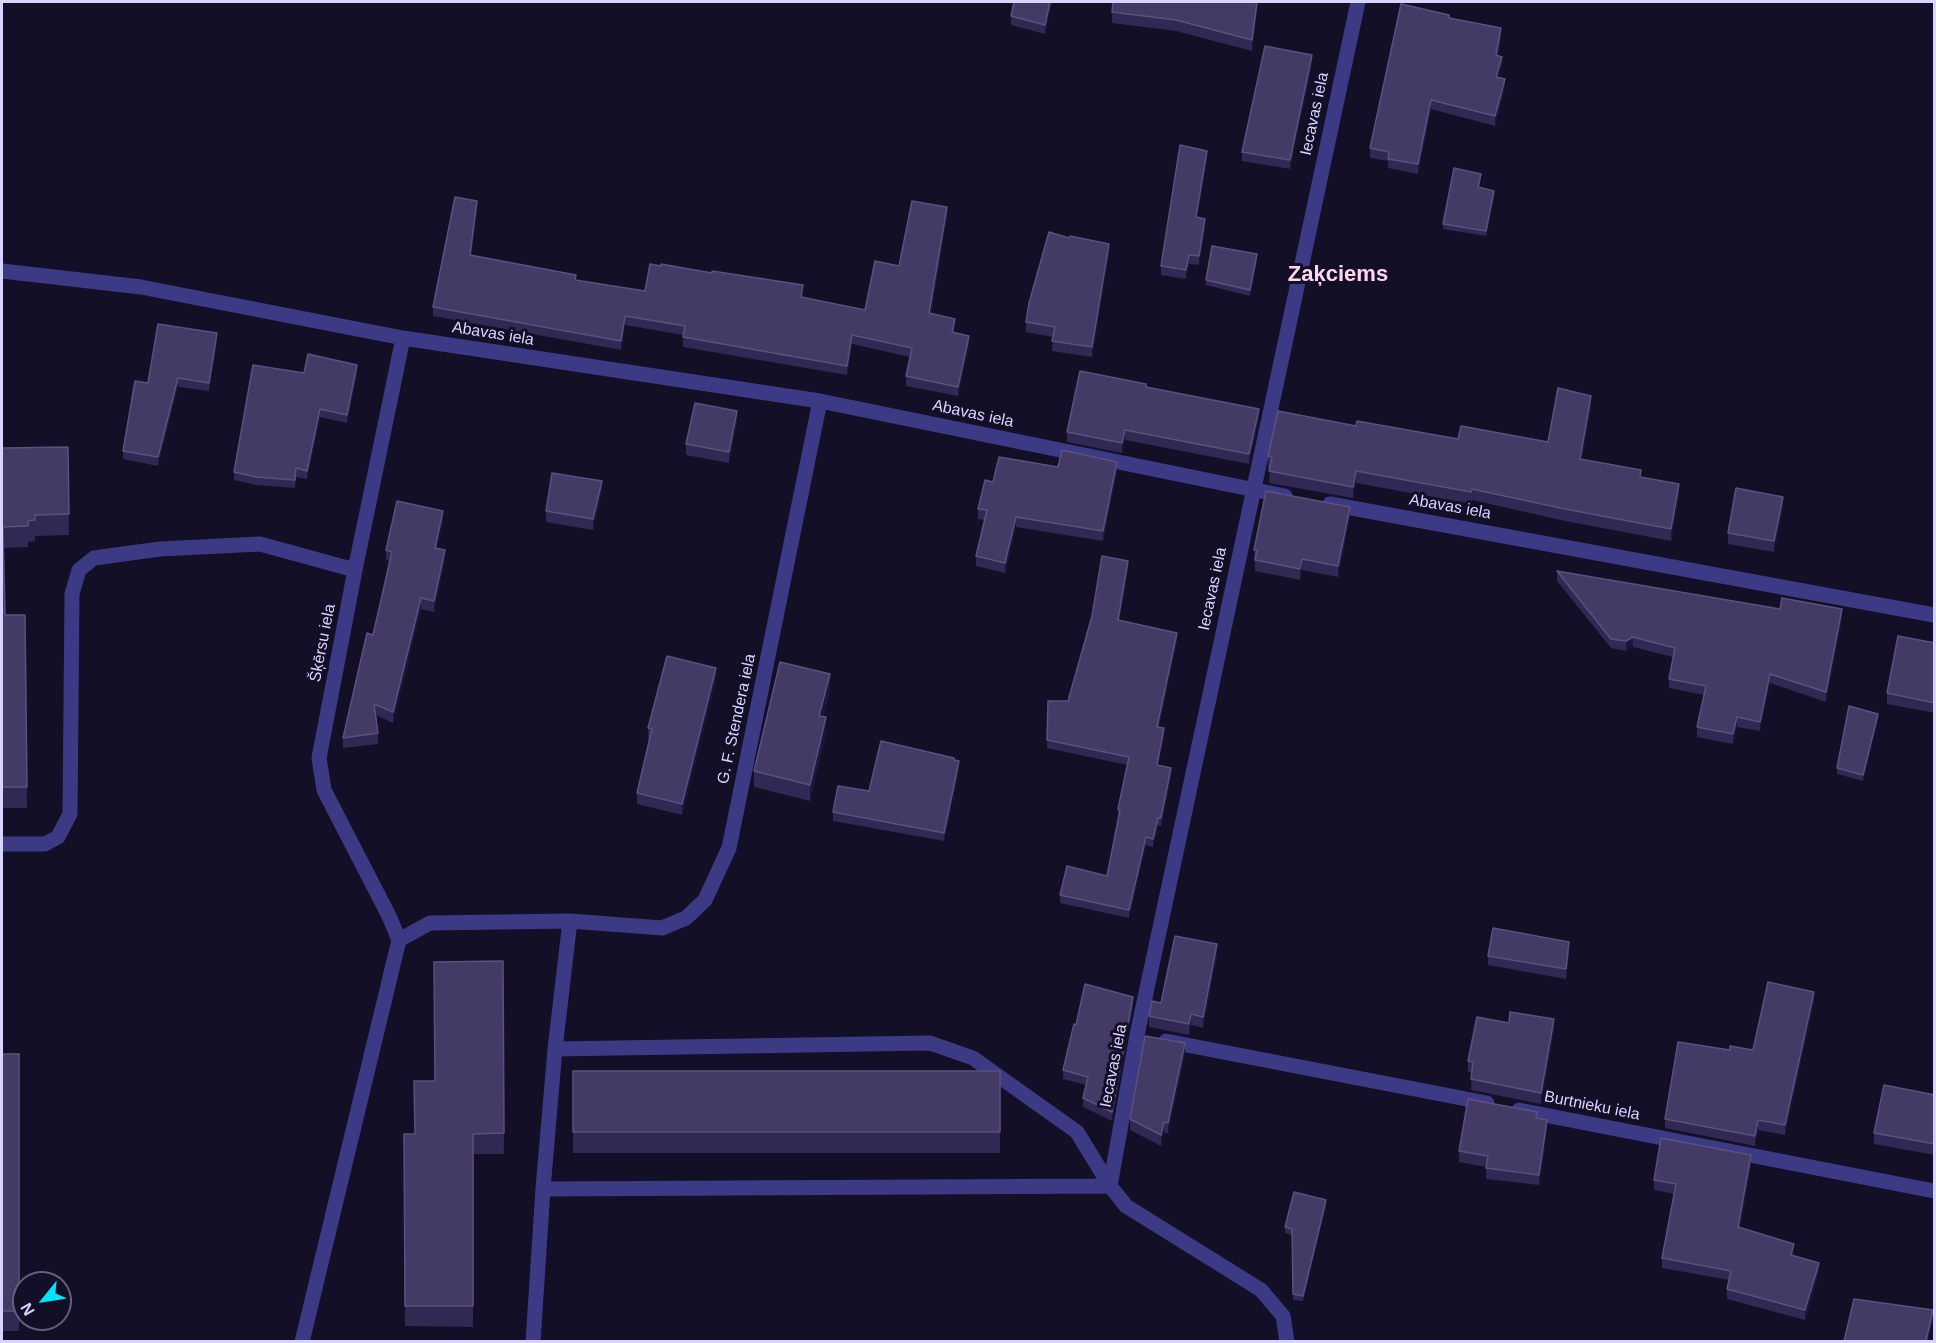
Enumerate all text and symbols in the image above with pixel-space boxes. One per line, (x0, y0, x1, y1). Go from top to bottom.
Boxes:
street label: Iecavas iela (1297, 71, 1333, 157)
district label: Zaķciems (1288, 262, 1388, 288)
street label: Abavas iela (451, 318, 535, 350)
street label: Abavas iela (931, 396, 1015, 432)
street label: Abavas iela (1408, 490, 1492, 524)
street label: Iecavas iela (1195, 546, 1231, 632)
street label: Šķērsu iela (306, 602, 340, 684)
street label: G. F. Stendera iela (714, 652, 760, 786)
street label: Iecavas iela (1097, 1023, 1131, 1109)
street label: Burtnieku iela (1543, 1087, 1641, 1125)
north arrow (12, 1271, 72, 1331)
text: N (17, 1300, 38, 1319)

